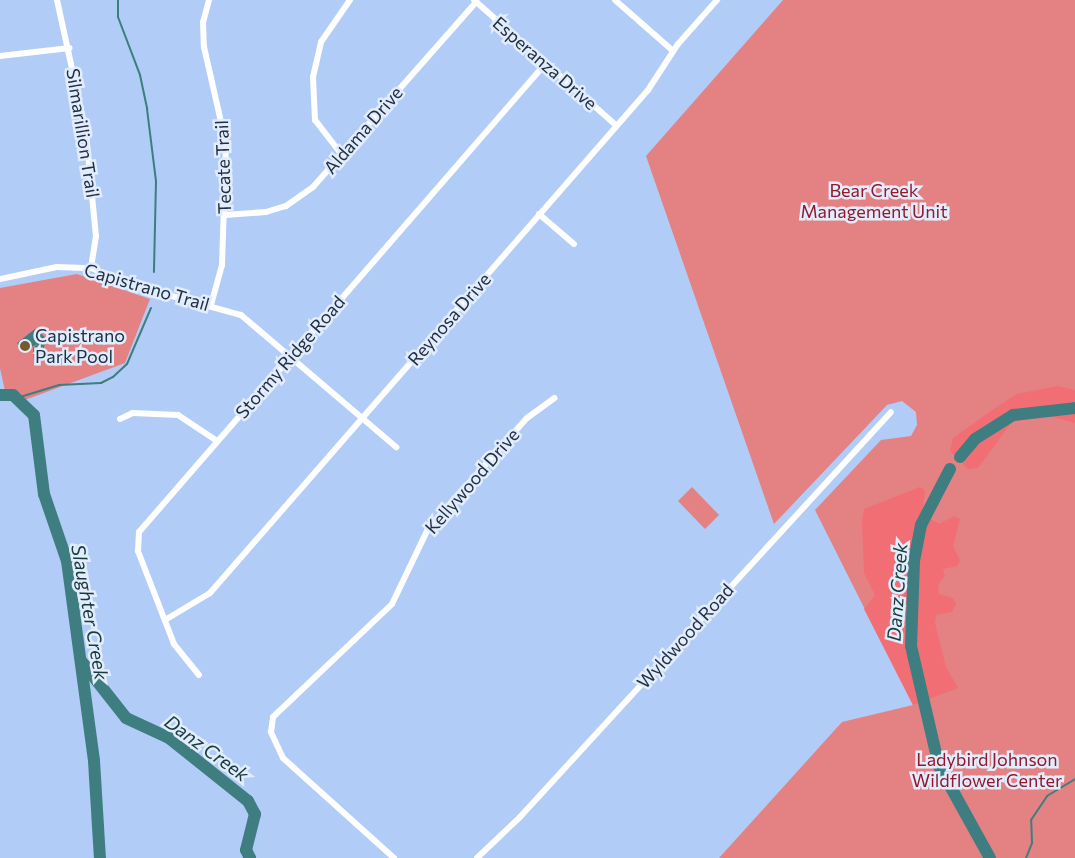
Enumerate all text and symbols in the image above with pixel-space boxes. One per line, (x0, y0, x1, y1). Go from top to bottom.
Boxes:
street label: Esperanza Drive (488, 12, 602, 114)
street label: Silmarillion Trail (62, 67, 104, 199)
street label: Aldama Drive (319, 82, 407, 178)
street label: Tecate Trail (211, 120, 235, 214)
park label: Bear Creek Management Unit (800, 180, 948, 222)
street label: Capistrano Trail (82, 259, 212, 315)
street label: Reynosa Drive (403, 268, 495, 370)
street label: Stormy Ridge Road (231, 291, 349, 423)
place label: Capistrano Park Pool (35, 325, 125, 368)
marker: Capistrano Park Pool (19, 340, 31, 352)
street label: Kellywood Drive (420, 424, 524, 538)
water label: Slaughter Creek (67, 542, 113, 682)
water label: Danz Creek (882, 542, 912, 642)
street label: Wyldwood Road (632, 579, 738, 693)
water label: Danz Creek (160, 710, 254, 786)
park label: Ladybird Johnson Wildflower Center (912, 749, 1062, 792)

